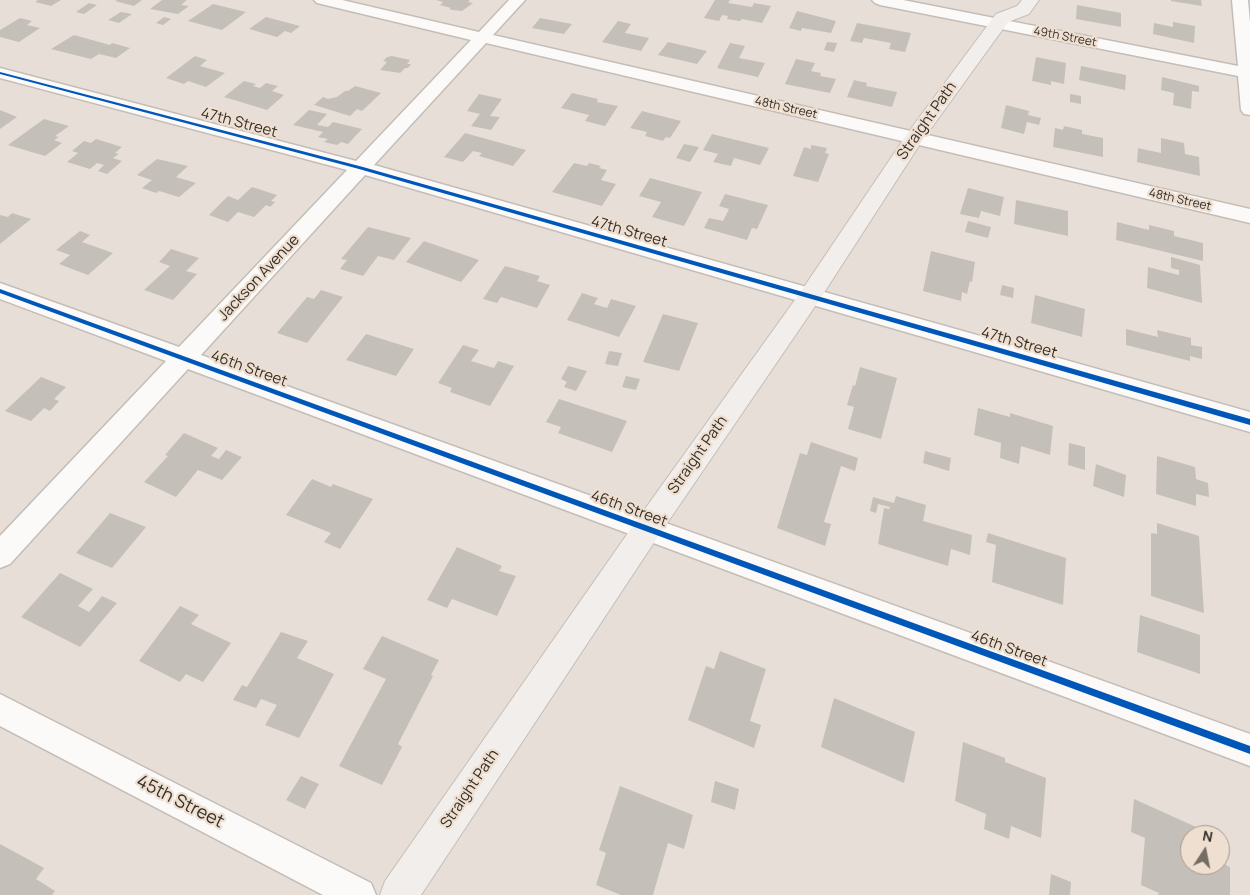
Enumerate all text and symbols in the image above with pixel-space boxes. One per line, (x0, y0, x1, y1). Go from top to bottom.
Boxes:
street label: 49th Street (1032, 24, 1098, 50)
street label: Straight Path (894, 79, 960, 163)
street label: 48th Street (753, 94, 819, 122)
street label: 47th Street (199, 104, 279, 142)
street label: 48th Street (1147, 186, 1213, 214)
street label: 47th Street (589, 213, 669, 251)
street label: Jackson Avenue (215, 231, 303, 325)
street label: 47th Street (979, 324, 1059, 362)
street label: 46th Street (208, 347, 290, 391)
street label: Straight Path (665, 413, 731, 497)
street label: 46th Street (588, 487, 670, 531)
street label: 46th Street (968, 627, 1050, 671)
street label: Straight Path (437, 746, 503, 832)
street label: 45th Street (133, 771, 227, 833)
north arrow (1180, 825, 1230, 875)
text: N (1201, 825, 1215, 846)

